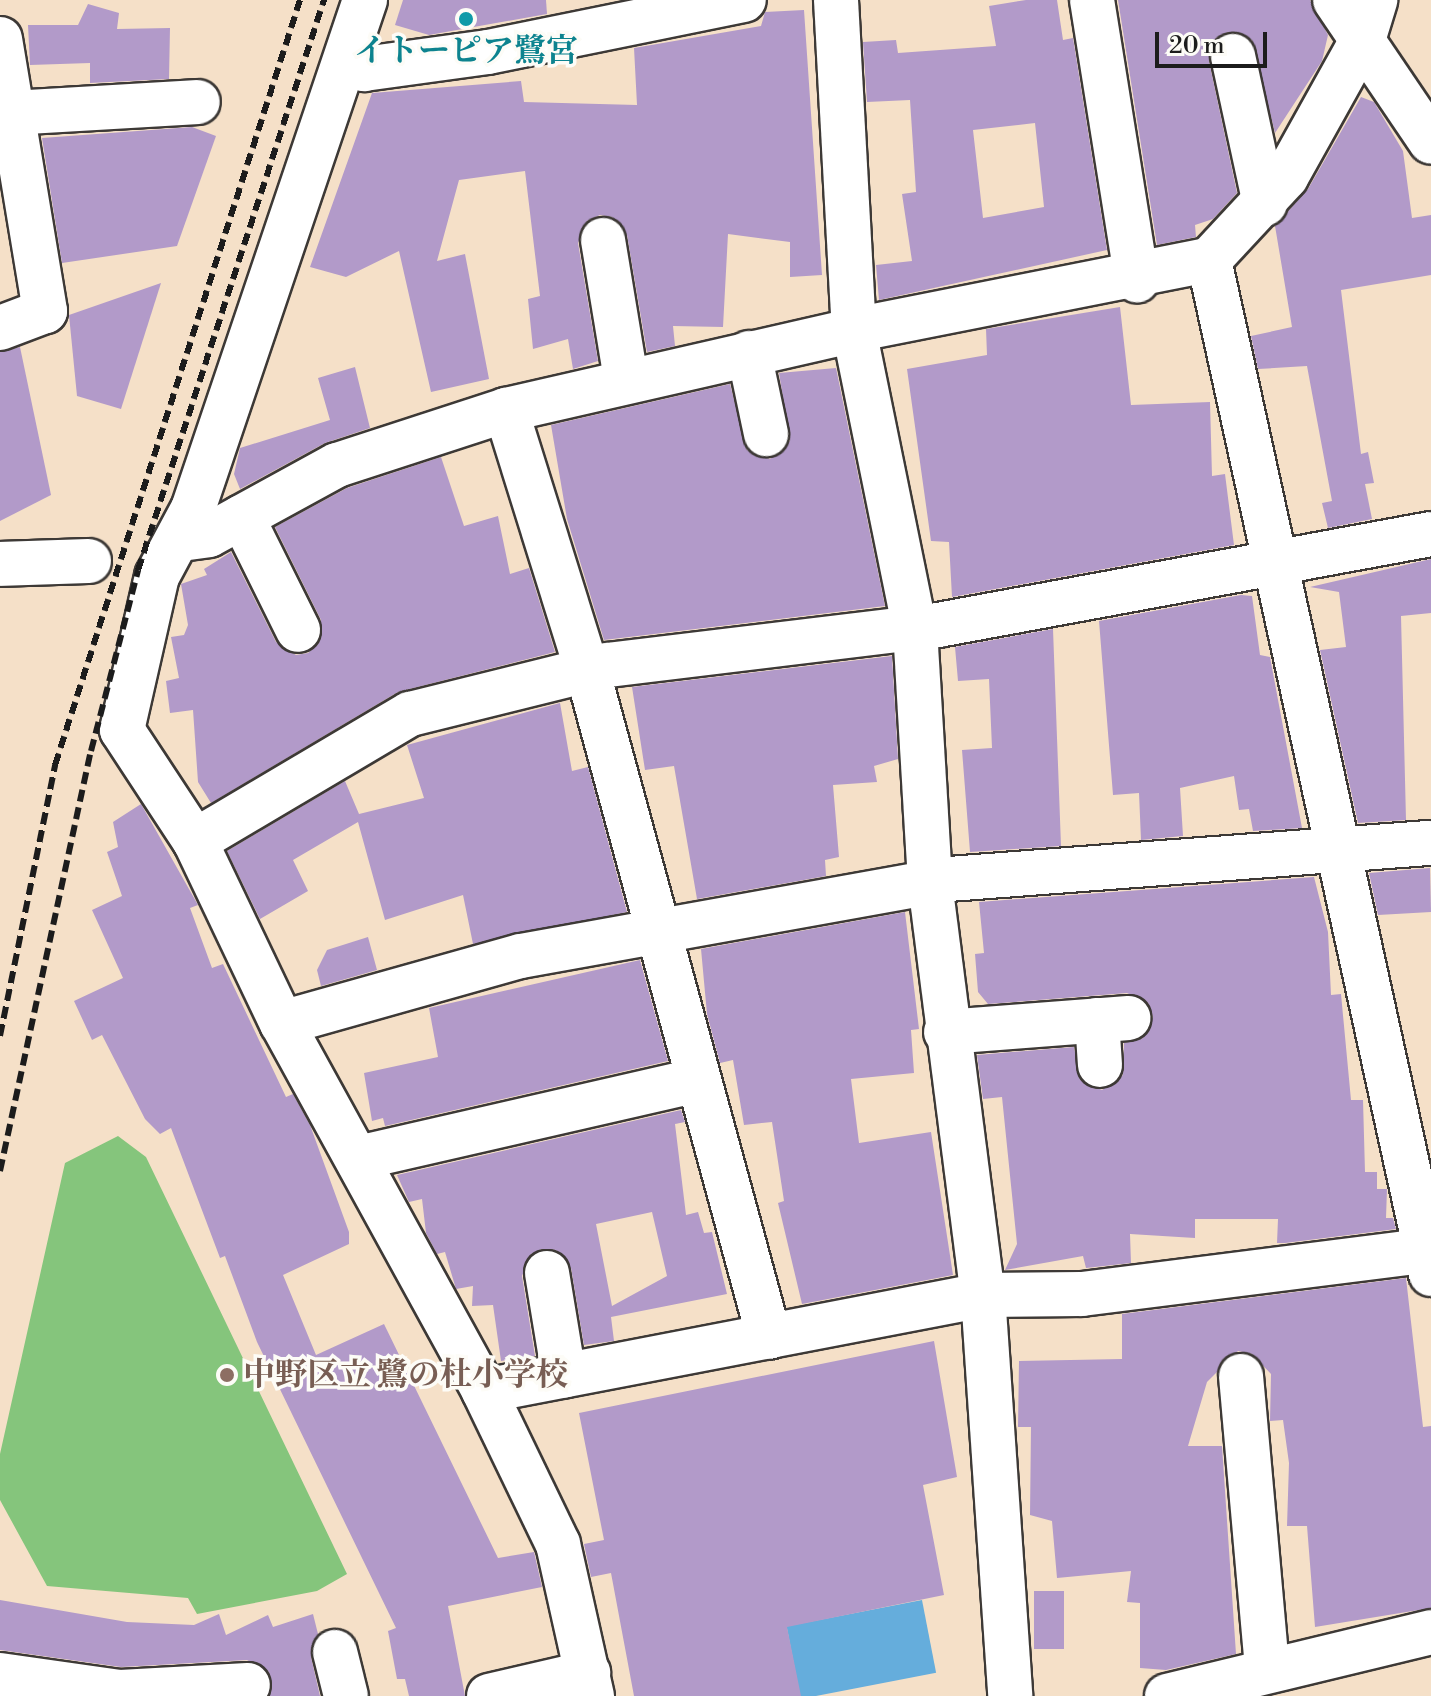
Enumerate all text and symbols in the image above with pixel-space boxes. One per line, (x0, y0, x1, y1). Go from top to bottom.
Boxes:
marker: イトーピア鷺宮 (457, 10, 475, 28)
scale bar (1159, 16, 1271, 66)
text: 20 m (1169, 31, 1225, 61)
place label: イトーピア鷺宮 (354, 32, 578, 70)
place label: 中野区立 鷺の杜小学校 (243, 1356, 568, 1394)
marker: 中野区立 鷺の杜小学校 (218, 1366, 236, 1384)

